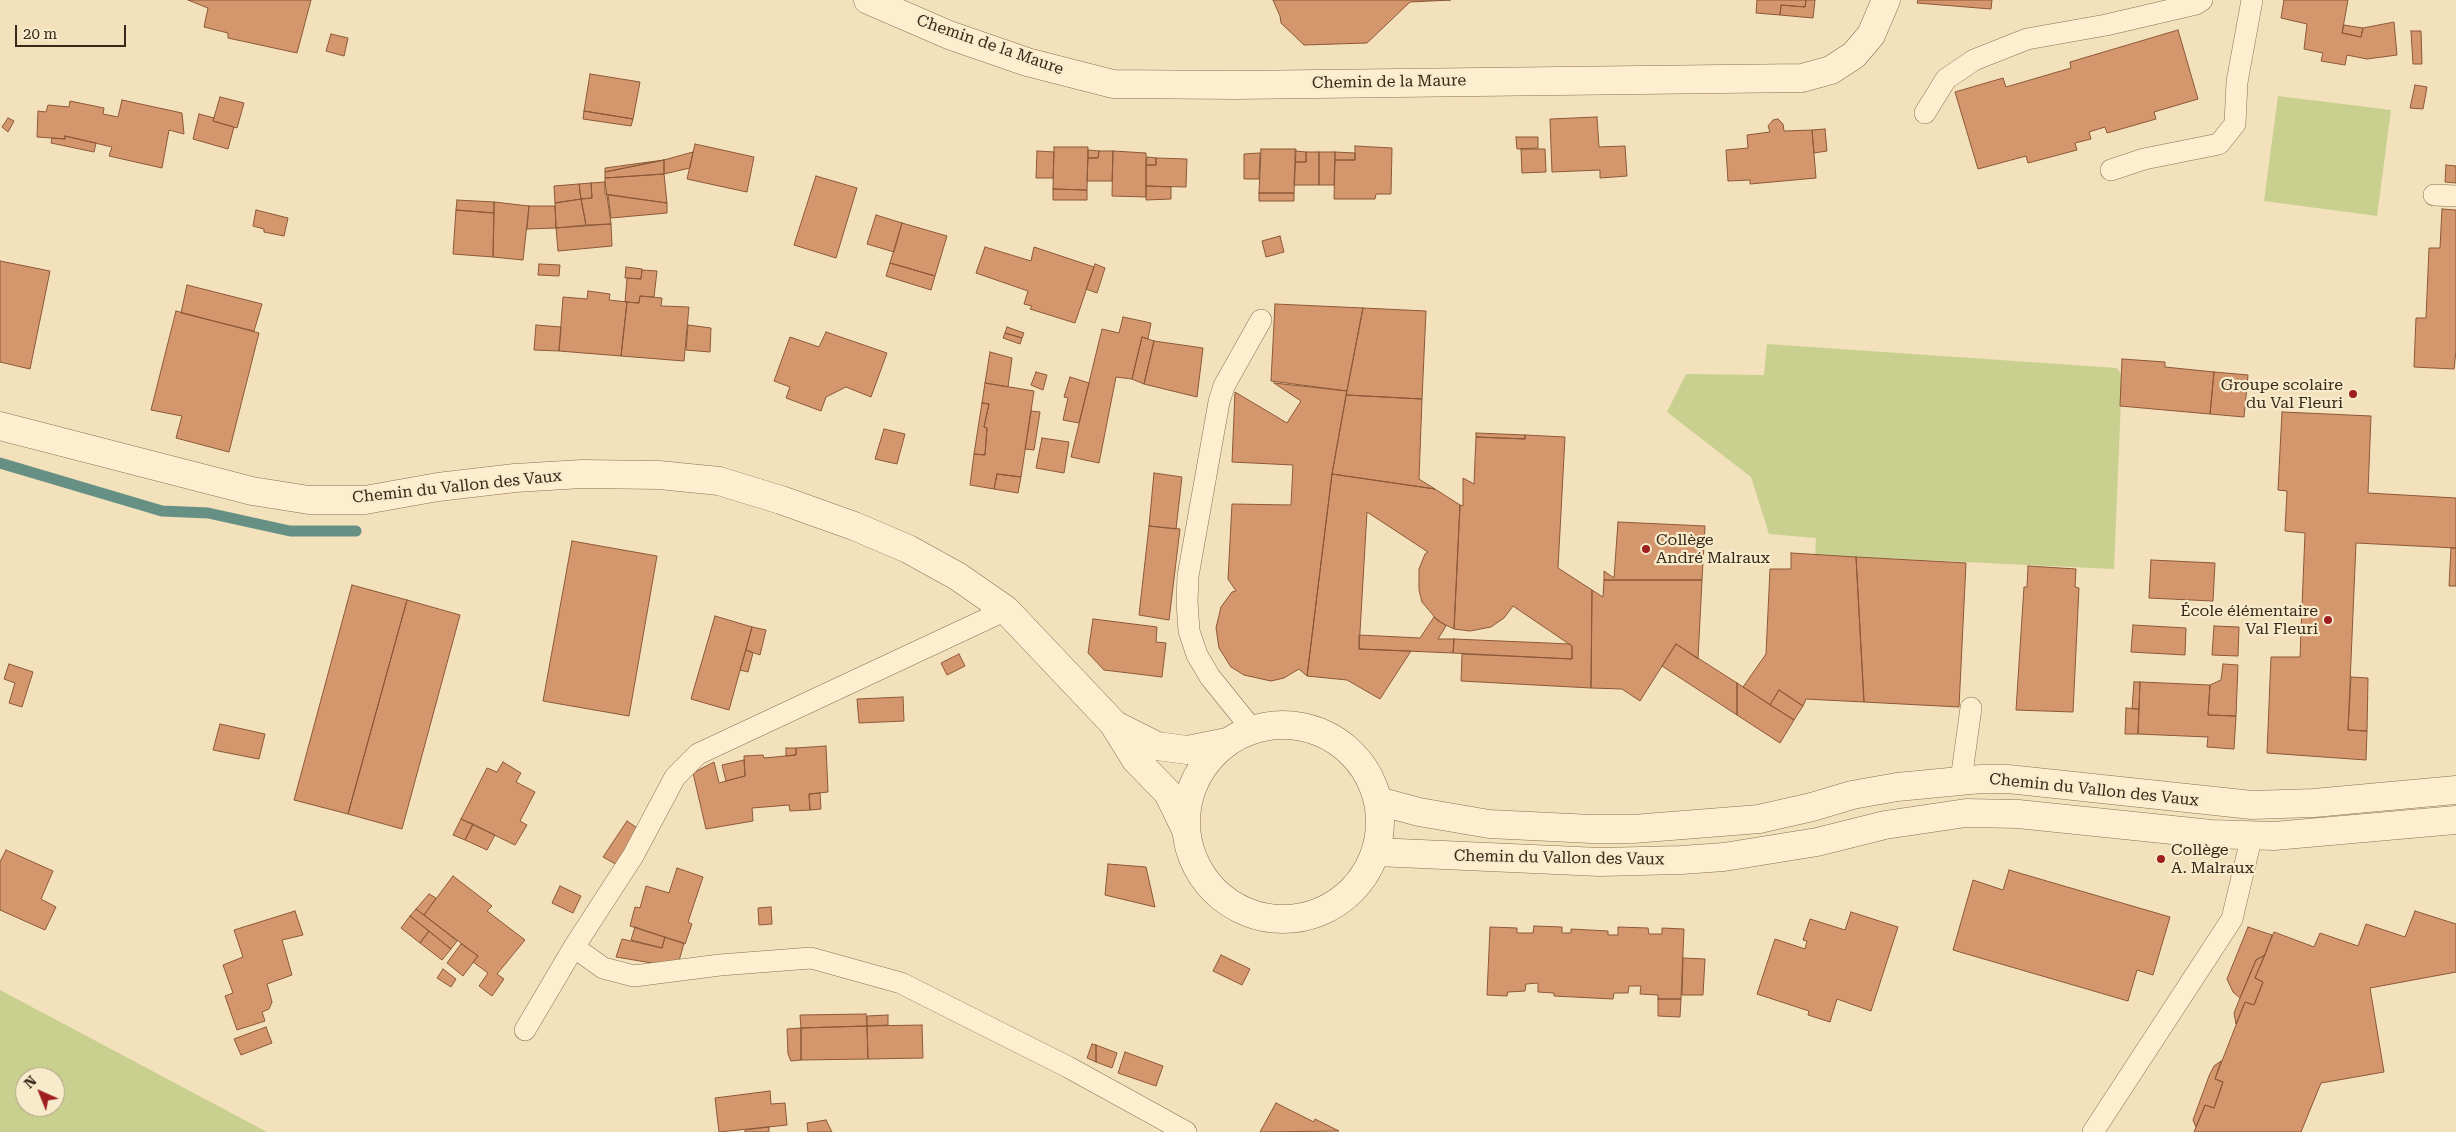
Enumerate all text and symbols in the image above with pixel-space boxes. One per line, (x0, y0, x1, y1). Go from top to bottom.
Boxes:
street label: Chemin de la Maure (914, 11, 1066, 79)
scale bar (18, 15, 129, 47)
text: 20 m (23, 25, 57, 43)
street label: Chemin de la Maure (1312, 71, 1466, 93)
place label: Groupe scolaire du Val Fleuri (2221, 375, 2343, 413)
marker: Groupe scolaire du Val Fleuri (2347, 388, 2359, 400)
street label: Chemin du Vallon des Vaux (351, 466, 563, 508)
place label: Collège André Malraux (1656, 530, 1770, 568)
marker: Collège André Malraux (1640, 543, 1652, 555)
place label: École élémentaire Val Fleuri (2180, 601, 2318, 639)
marker: École élémentaire Val Fleuri (2322, 614, 2334, 626)
street label: Chemin du Vallon des Vaux (1988, 769, 2200, 811)
place label: Collège A. Malraux (2171, 840, 2254, 878)
street label: Chemin du Vallon des Vaux (1454, 847, 1664, 869)
marker: Collège A. Malraux (2155, 853, 2167, 865)
north arrow (15, 1067, 65, 1117)
text: N (21, 1072, 40, 1091)

